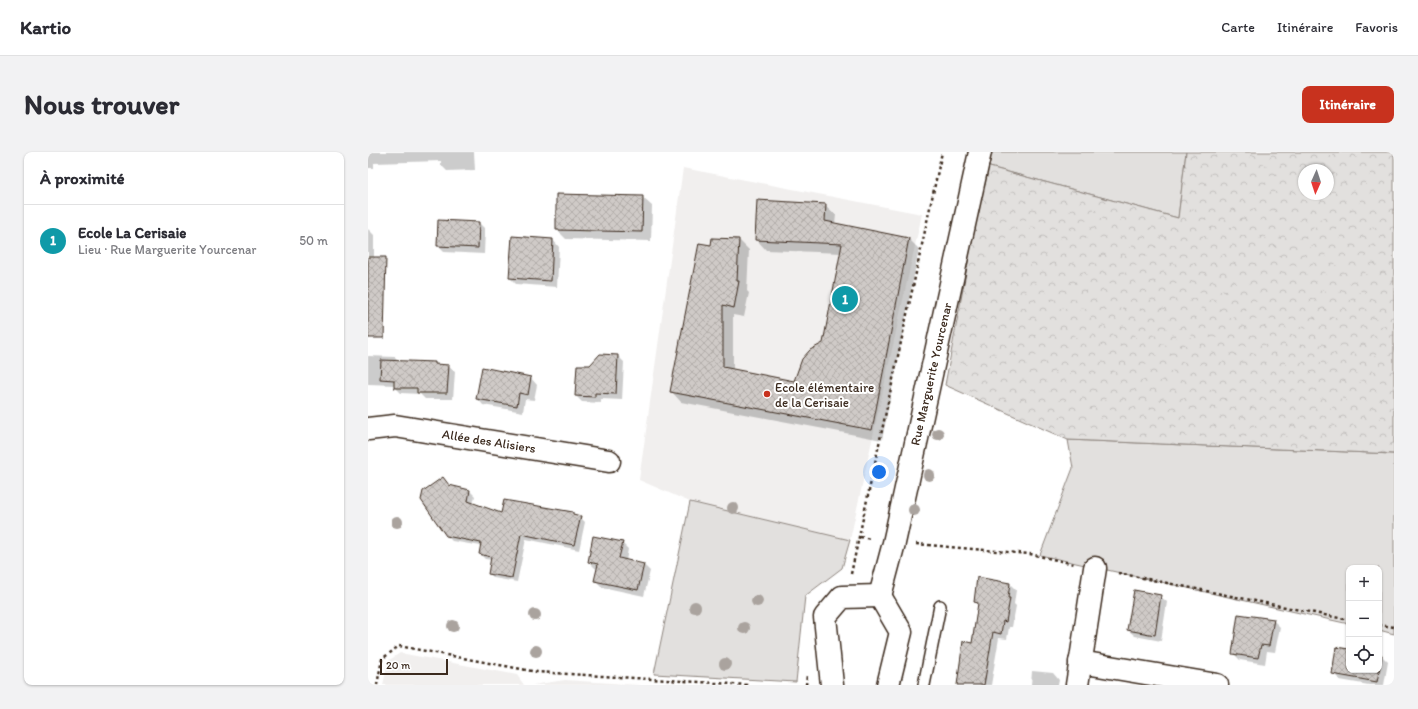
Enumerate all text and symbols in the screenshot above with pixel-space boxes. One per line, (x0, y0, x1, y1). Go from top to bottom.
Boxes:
text: Kartio (20, 16, 71, 39)
text: Carte (1221, 19, 1255, 36)
text: Itinéraire (1277, 19, 1333, 36)
text: Favoris (1355, 19, 1398, 36)
button: Itinéraire (1302, 86, 1394, 123)
text: Nous trouver (24, 87, 179, 121)
north arrow (1298, 164, 1334, 200)
text: À proximité (40, 168, 125, 188)
text: Ecole La Cerisaie (78, 224, 187, 242)
text: 1 (50, 233, 56, 248)
text: 50 m (299, 233, 328, 248)
text: Lieu · Rue Marguerite Yourcenar (78, 242, 256, 257)
pin: 1 (832, 284, 858, 314)
street label: Rue Marguerite Yourcenar (907, 301, 955, 447)
place label: Ecole élémentaire de la Cerisaie (775, 380, 874, 410)
marker: Ecole élémentaire de la Cerisaie (762, 389, 772, 399)
street label: Allée des Alisiers (441, 426, 537, 456)
your location (869, 462, 889, 482)
map controls (1346, 565, 1382, 673)
button: + (1346, 565, 1382, 601)
button: − (1346, 601, 1382, 637)
button: locate (1346, 637, 1382, 673)
scale bar (380, 657, 448, 676)
text: 20 m (386, 659, 410, 672)

